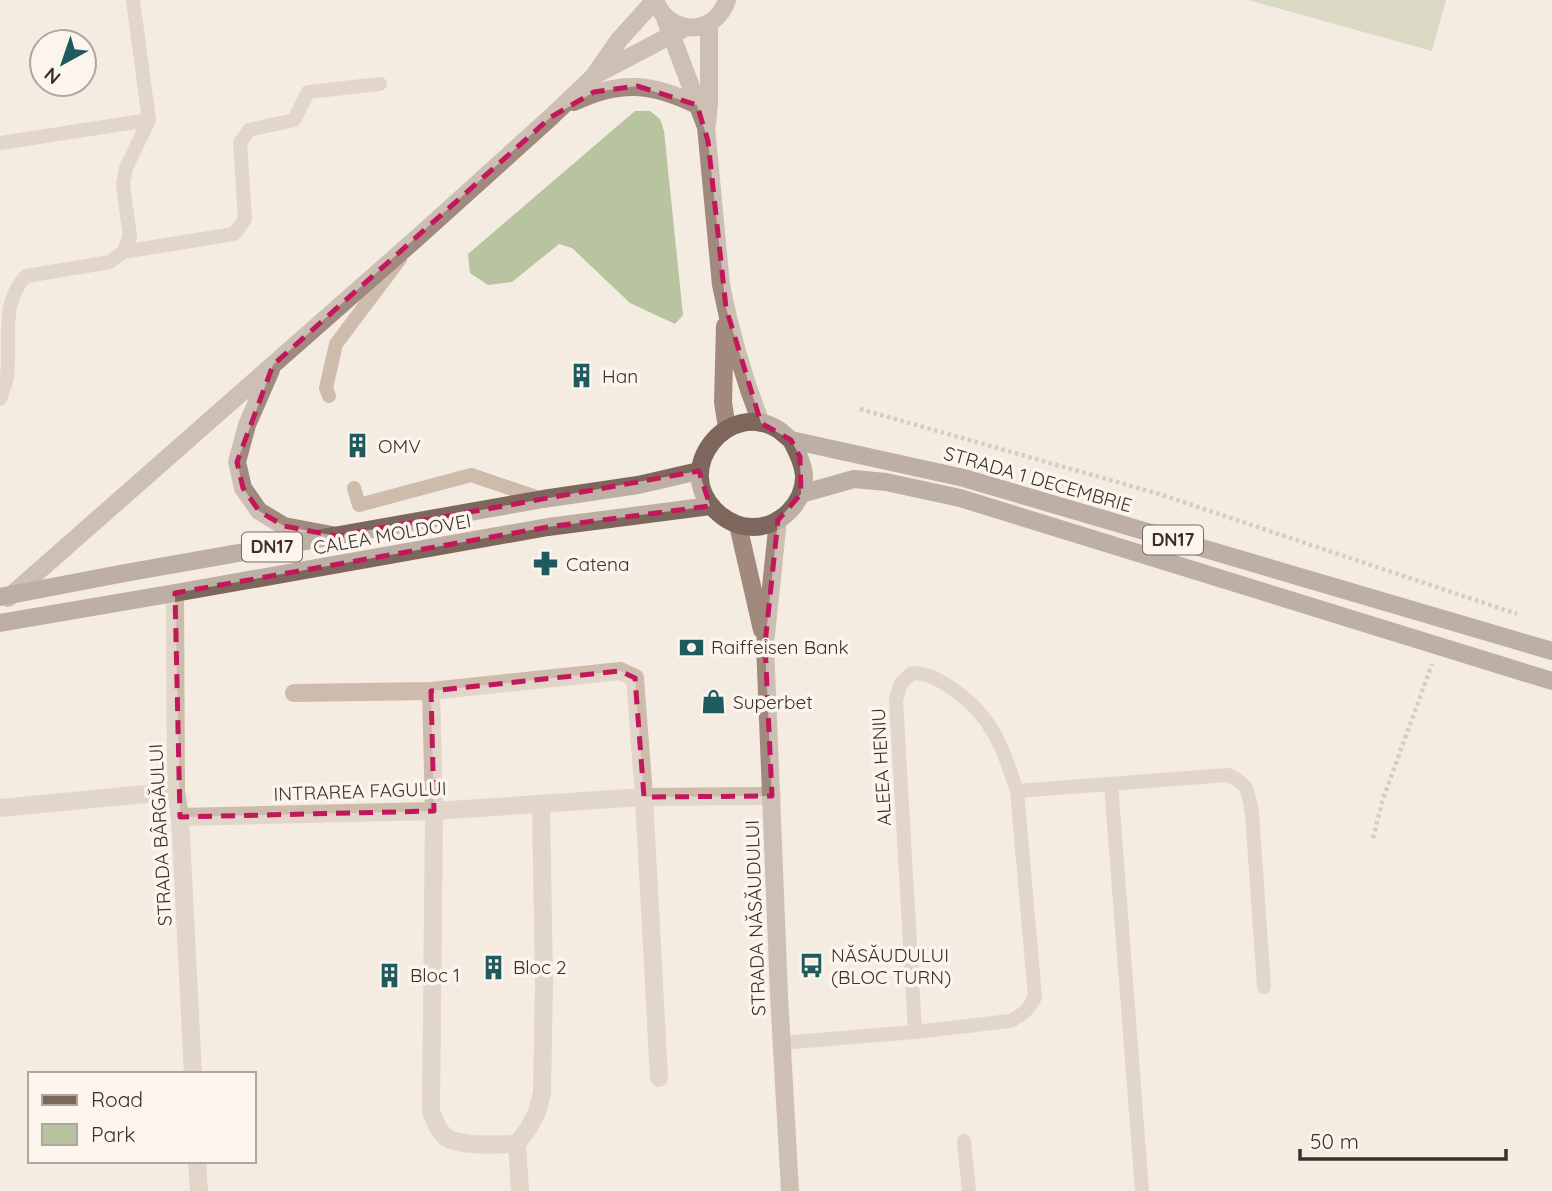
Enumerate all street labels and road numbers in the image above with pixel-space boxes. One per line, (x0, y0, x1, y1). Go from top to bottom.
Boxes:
street label: STRADA 1 DECEMBRIE (941, 441, 1135, 517)
street label: CALEA MOLDOVEI (311, 508, 473, 560)
road number: DN17 (1143, 526, 1203, 554)
road number: DN17 (242, 532, 302, 562)
street label: ALEEA HENIU (866, 707, 896, 827)
street label: STRADA BÂRGĂULUI (143, 743, 177, 927)
street label: INTRAREA FAGULUI (273, 776, 447, 806)
street label: STRADA NĂSĂUDULUI (740, 820, 770, 1016)

